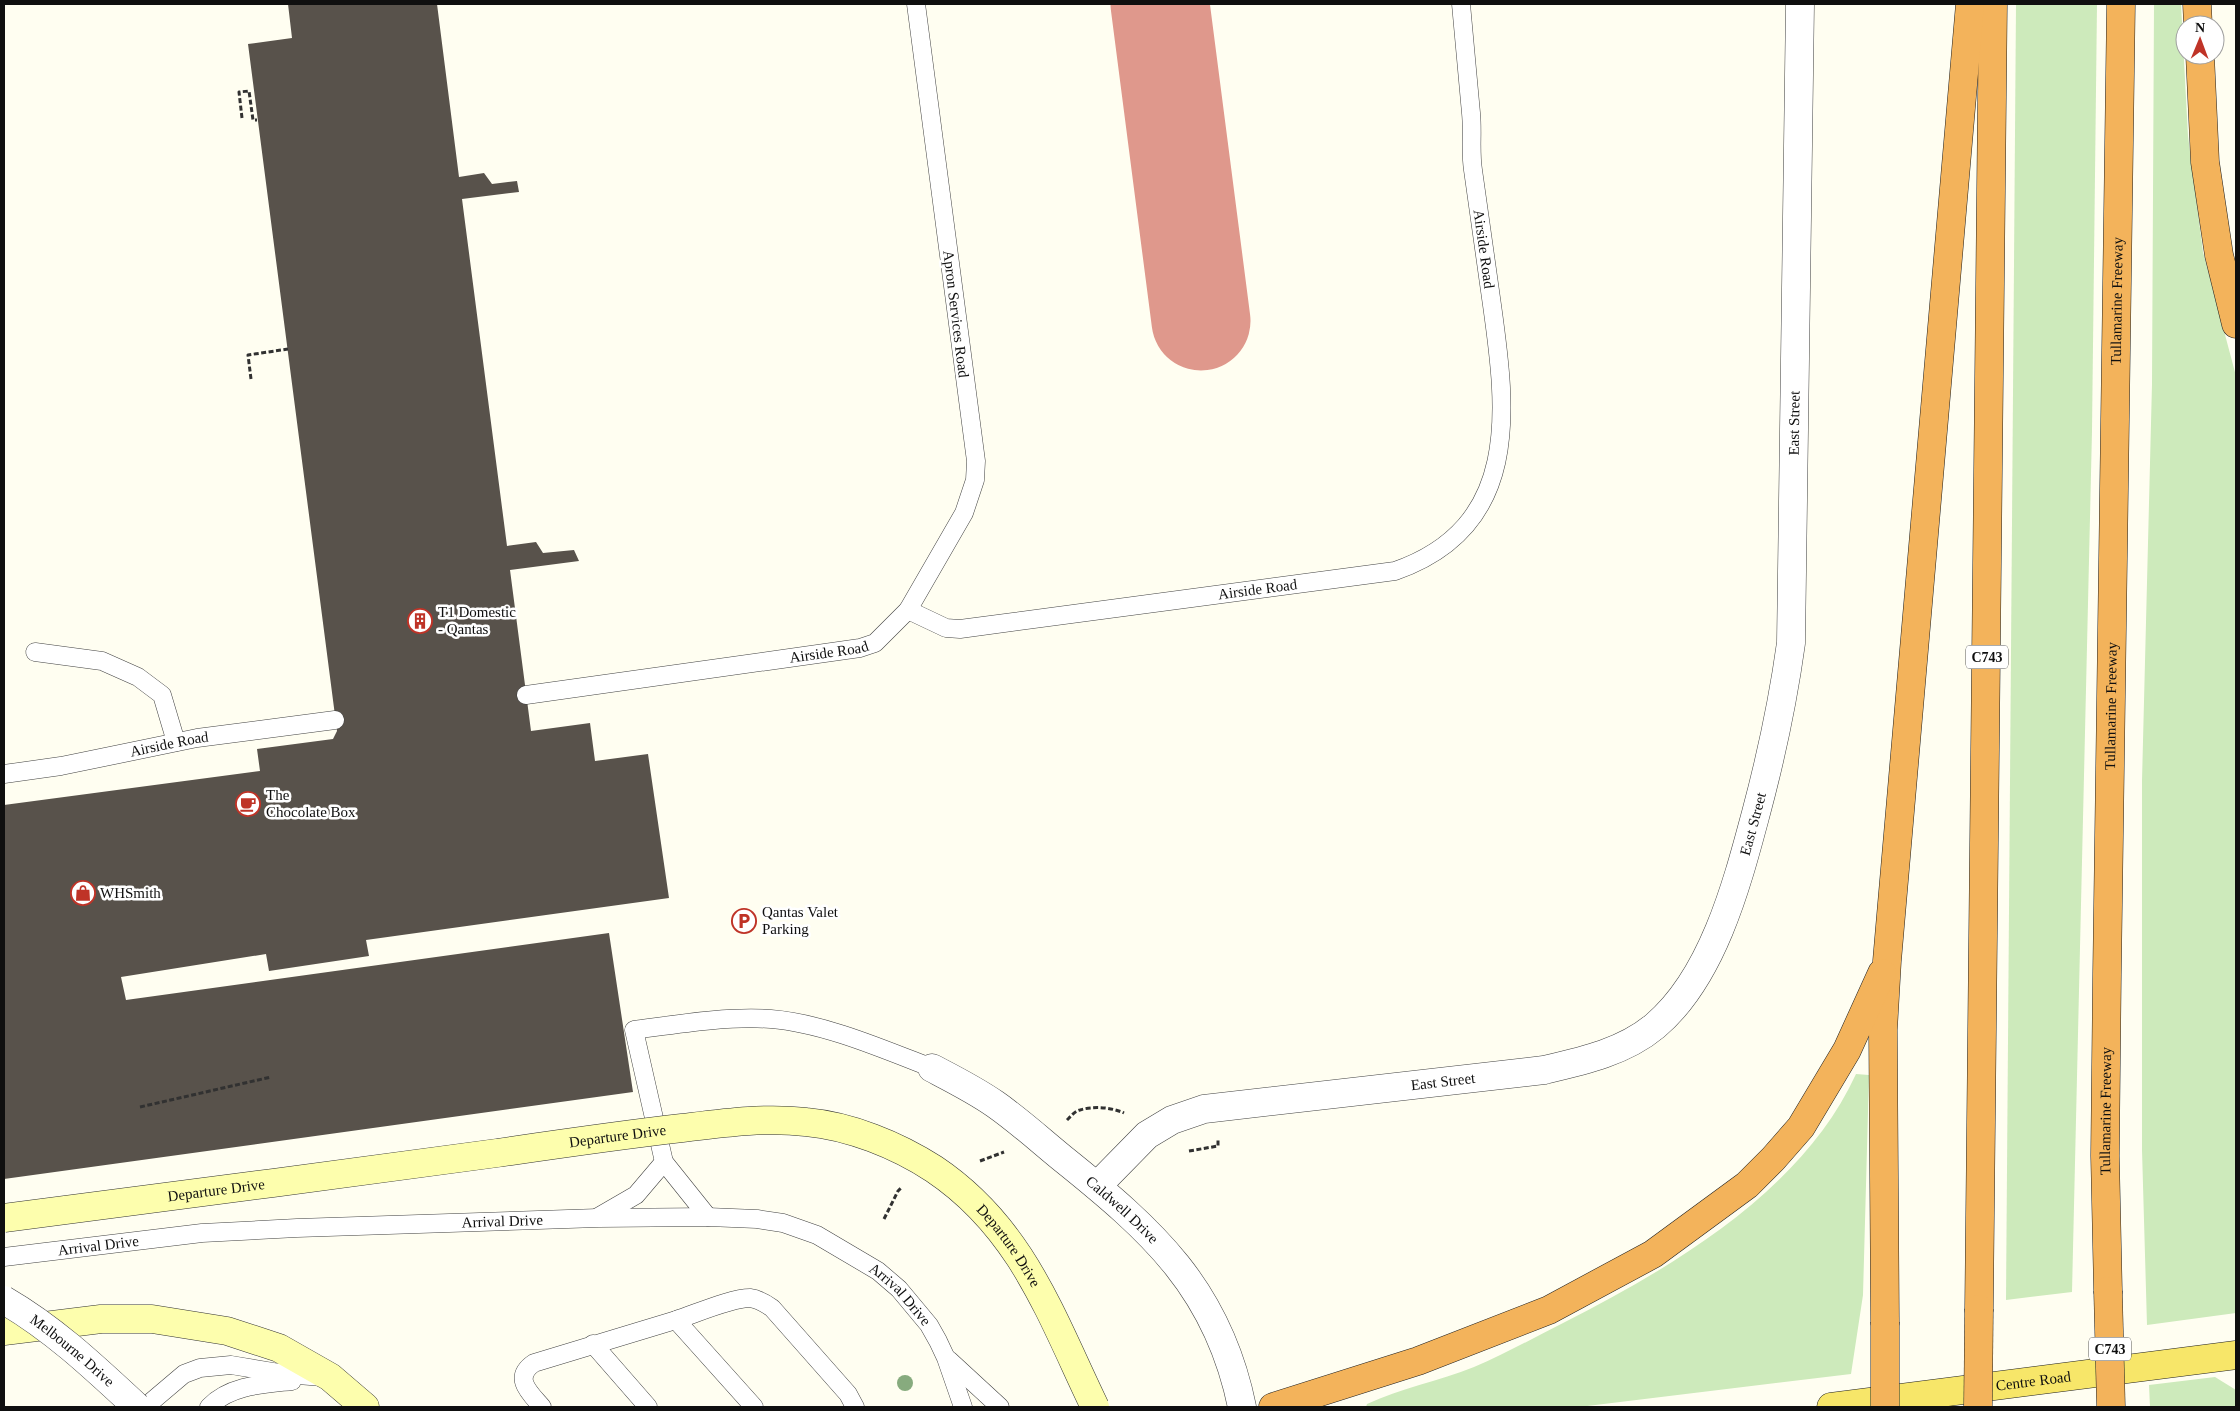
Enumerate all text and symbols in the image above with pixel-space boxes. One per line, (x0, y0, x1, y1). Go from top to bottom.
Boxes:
north arrow (2175, 15, 2225, 65)
text: N (2195, 20, 2205, 35)
street label: Airside Road (1471, 208, 1498, 290)
street label: Tullamarine Freeway (2108, 236, 2126, 365)
street label: Apron Services Road (940, 249, 972, 379)
street label: East Street (1786, 390, 1803, 456)
street label: Airside Road (1217, 576, 1299, 603)
place label: T1 Domestic - Qantas (438, 604, 516, 637)
building icon: T1 Domestic - Qantas (407, 608, 433, 634)
street label: Airside Road (788, 638, 871, 666)
street label: Tullamarine Freeway (2102, 641, 2120, 770)
road number: C743 (1966, 646, 2008, 669)
street label: Airside Road (129, 729, 210, 760)
place label: The Chocolate Box (266, 787, 356, 820)
street label: East Street (1737, 790, 1769, 857)
cafe icon: The Chocolate Box (235, 791, 261, 817)
shop icon: WHSmith (70, 880, 96, 906)
place label: WHSmith (100, 885, 161, 901)
place label: Qantas Valet Parking (762, 904, 839, 937)
parking icon: Qantas Valet Parking (731, 908, 757, 934)
street label: Tullamarine Freeway (2097, 1046, 2114, 1175)
street label: East Street (1410, 1070, 1477, 1093)
street label: Departure Drive (568, 1122, 667, 1151)
street label: Caldwell Drive (1083, 1173, 1162, 1247)
street label: Departure Drive (167, 1176, 266, 1205)
street label: Departure Drive (974, 1201, 1044, 1290)
street label: Arrival Drive (461, 1212, 544, 1231)
street label: Arrival Drive (57, 1233, 140, 1258)
street label: Arrival Drive (866, 1260, 934, 1329)
street label: Melbourne Drive (27, 1311, 118, 1390)
road number: C743 (2089, 1338, 2131, 1360)
street label: Centre Road (1995, 1368, 2072, 1394)

